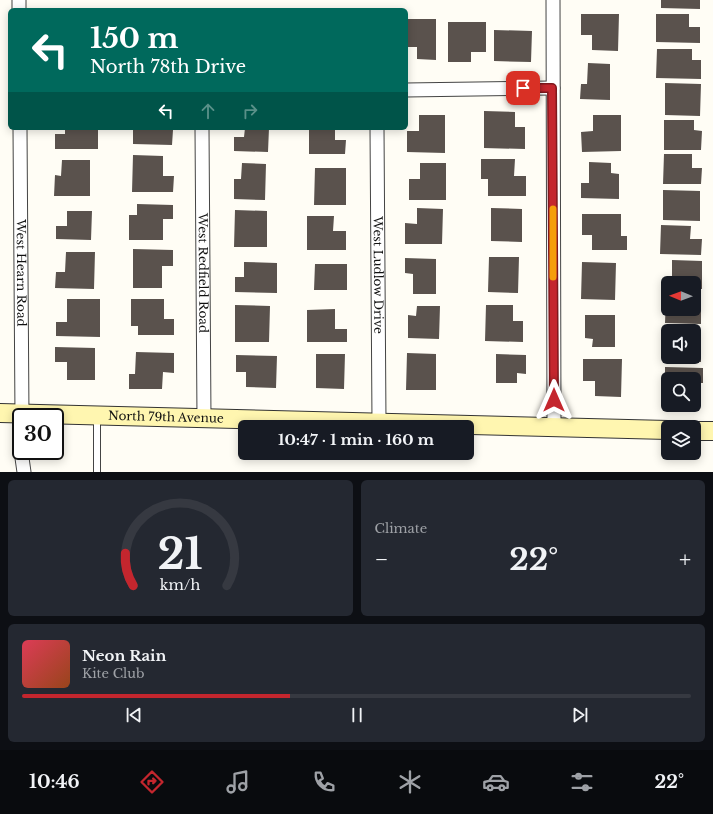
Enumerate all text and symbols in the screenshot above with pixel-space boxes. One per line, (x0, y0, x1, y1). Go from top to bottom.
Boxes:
text: 150 m (90, 21, 178, 56)
icon: left (24, 24, 76, 76)
text: North 78th Drive (90, 56, 246, 78)
pin (506, 71, 540, 105)
icon: arrive (512, 77, 534, 99)
icon: left (155, 100, 177, 122)
icon: ahead (197, 100, 219, 122)
icon: right (239, 100, 261, 122)
street label: West Redfield Road (196, 212, 211, 333)
street label: West Ludlow Drive (371, 215, 386, 334)
street label: West Hearn Road (14, 218, 29, 327)
north arrow (661, 276, 701, 316)
map controls (661, 276, 701, 460)
button: sound (661, 324, 701, 364)
button: search (661, 372, 701, 412)
position arrow (533, 379, 575, 421)
speed limit sign: 30 (12, 408, 64, 460)
street label: North 79th Avenue (108, 408, 224, 426)
button: layers (661, 420, 701, 460)
text: 10:47 · 1 min · 160 m (278, 430, 434, 449)
text: Climate (375, 520, 427, 537)
text: 21 (158, 529, 203, 580)
text: 22° (509, 541, 558, 578)
text: − (375, 546, 388, 573)
text: + (679, 546, 691, 573)
text: km/h (160, 576, 201, 594)
text: Neon Rain (82, 646, 166, 665)
text: Kite Club (82, 665, 145, 682)
icon: previous (123, 704, 145, 726)
icon: pause (346, 704, 368, 726)
icon: next (569, 704, 591, 726)
icon: directions (138, 768, 166, 796)
icon: music (224, 768, 252, 796)
icon: phone (310, 768, 338, 796)
icon: climate (396, 768, 424, 796)
icon: car (482, 768, 510, 796)
icon: filters (568, 768, 596, 796)
text: 10:46 (29, 771, 80, 793)
text: 22° (654, 771, 684, 793)

